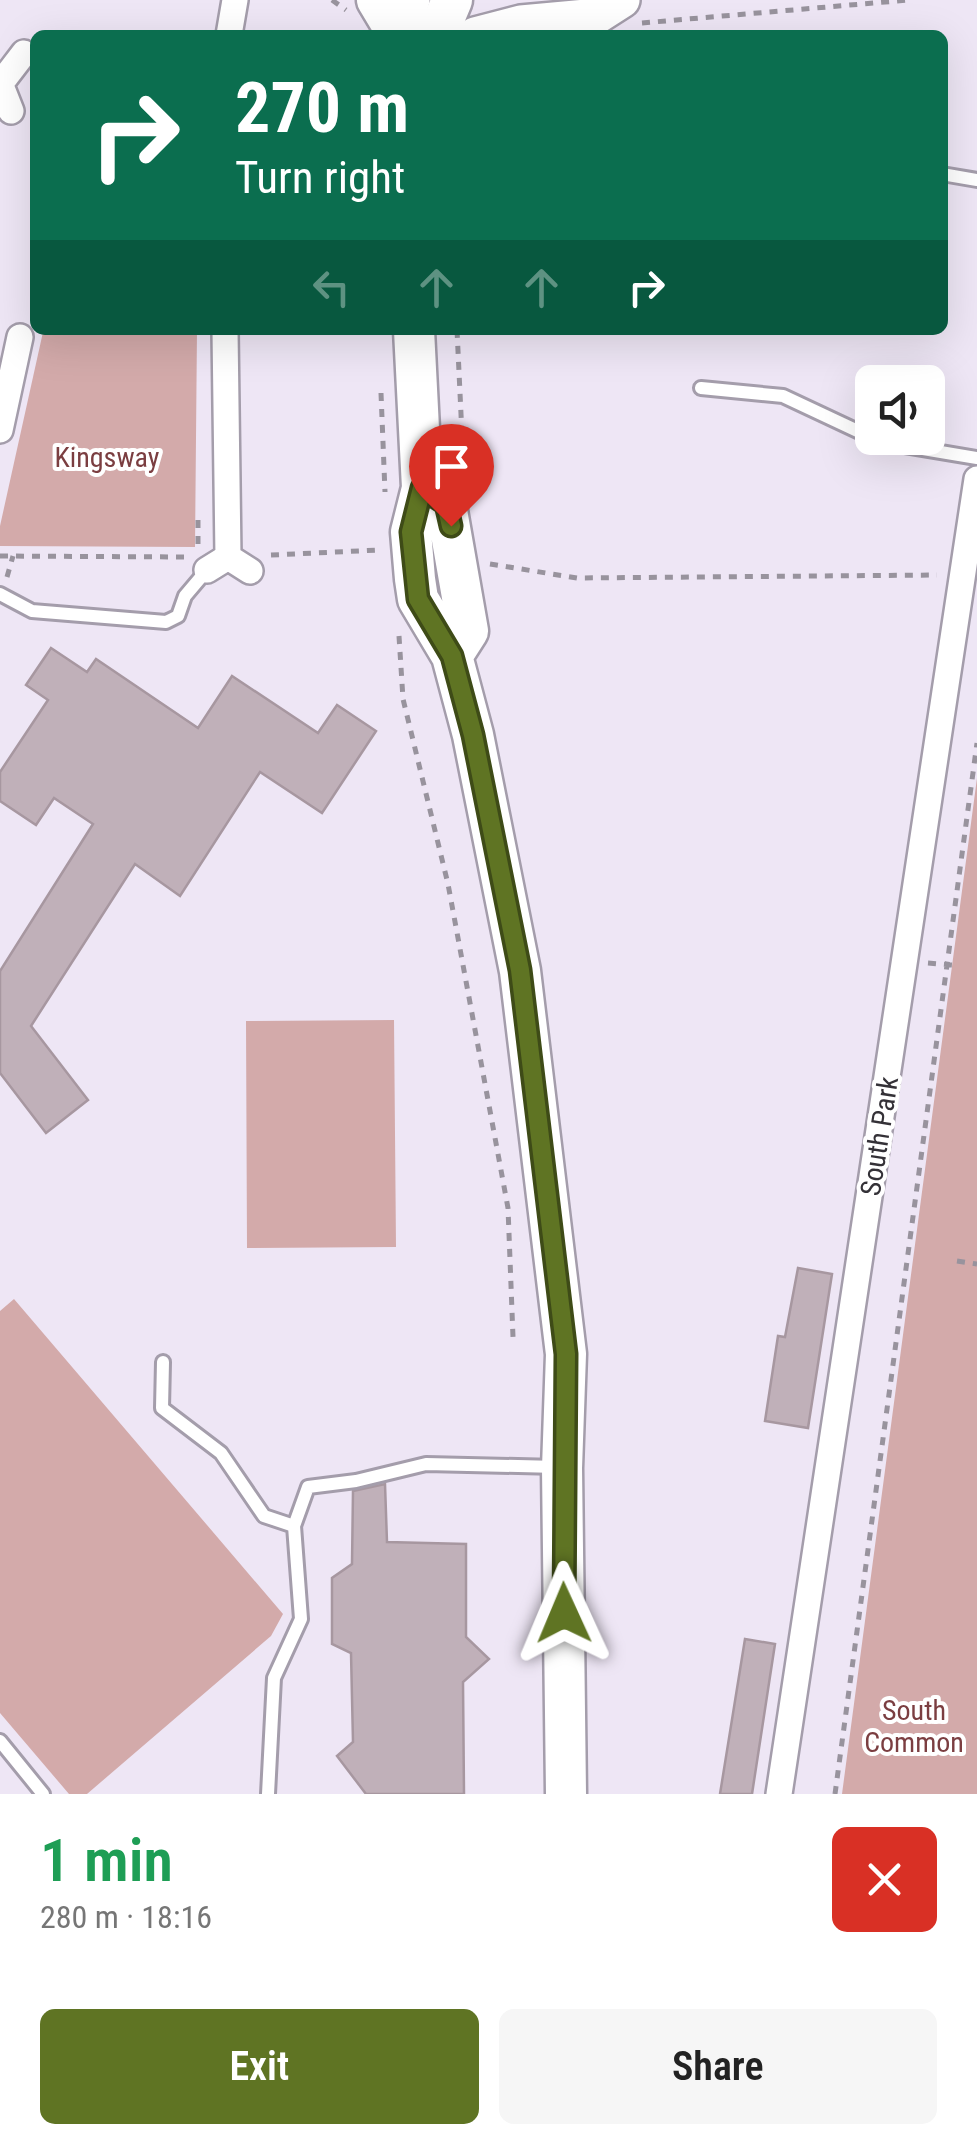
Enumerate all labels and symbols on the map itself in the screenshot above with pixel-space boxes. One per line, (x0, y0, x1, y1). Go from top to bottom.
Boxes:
pin (409, 424, 494, 527)
park label: Kingsway (55, 441, 160, 474)
street label: South Park (854, 1074, 905, 1198)
position arrow (512, 1561, 616, 1665)
park label: South Common (864, 1694, 964, 1759)

